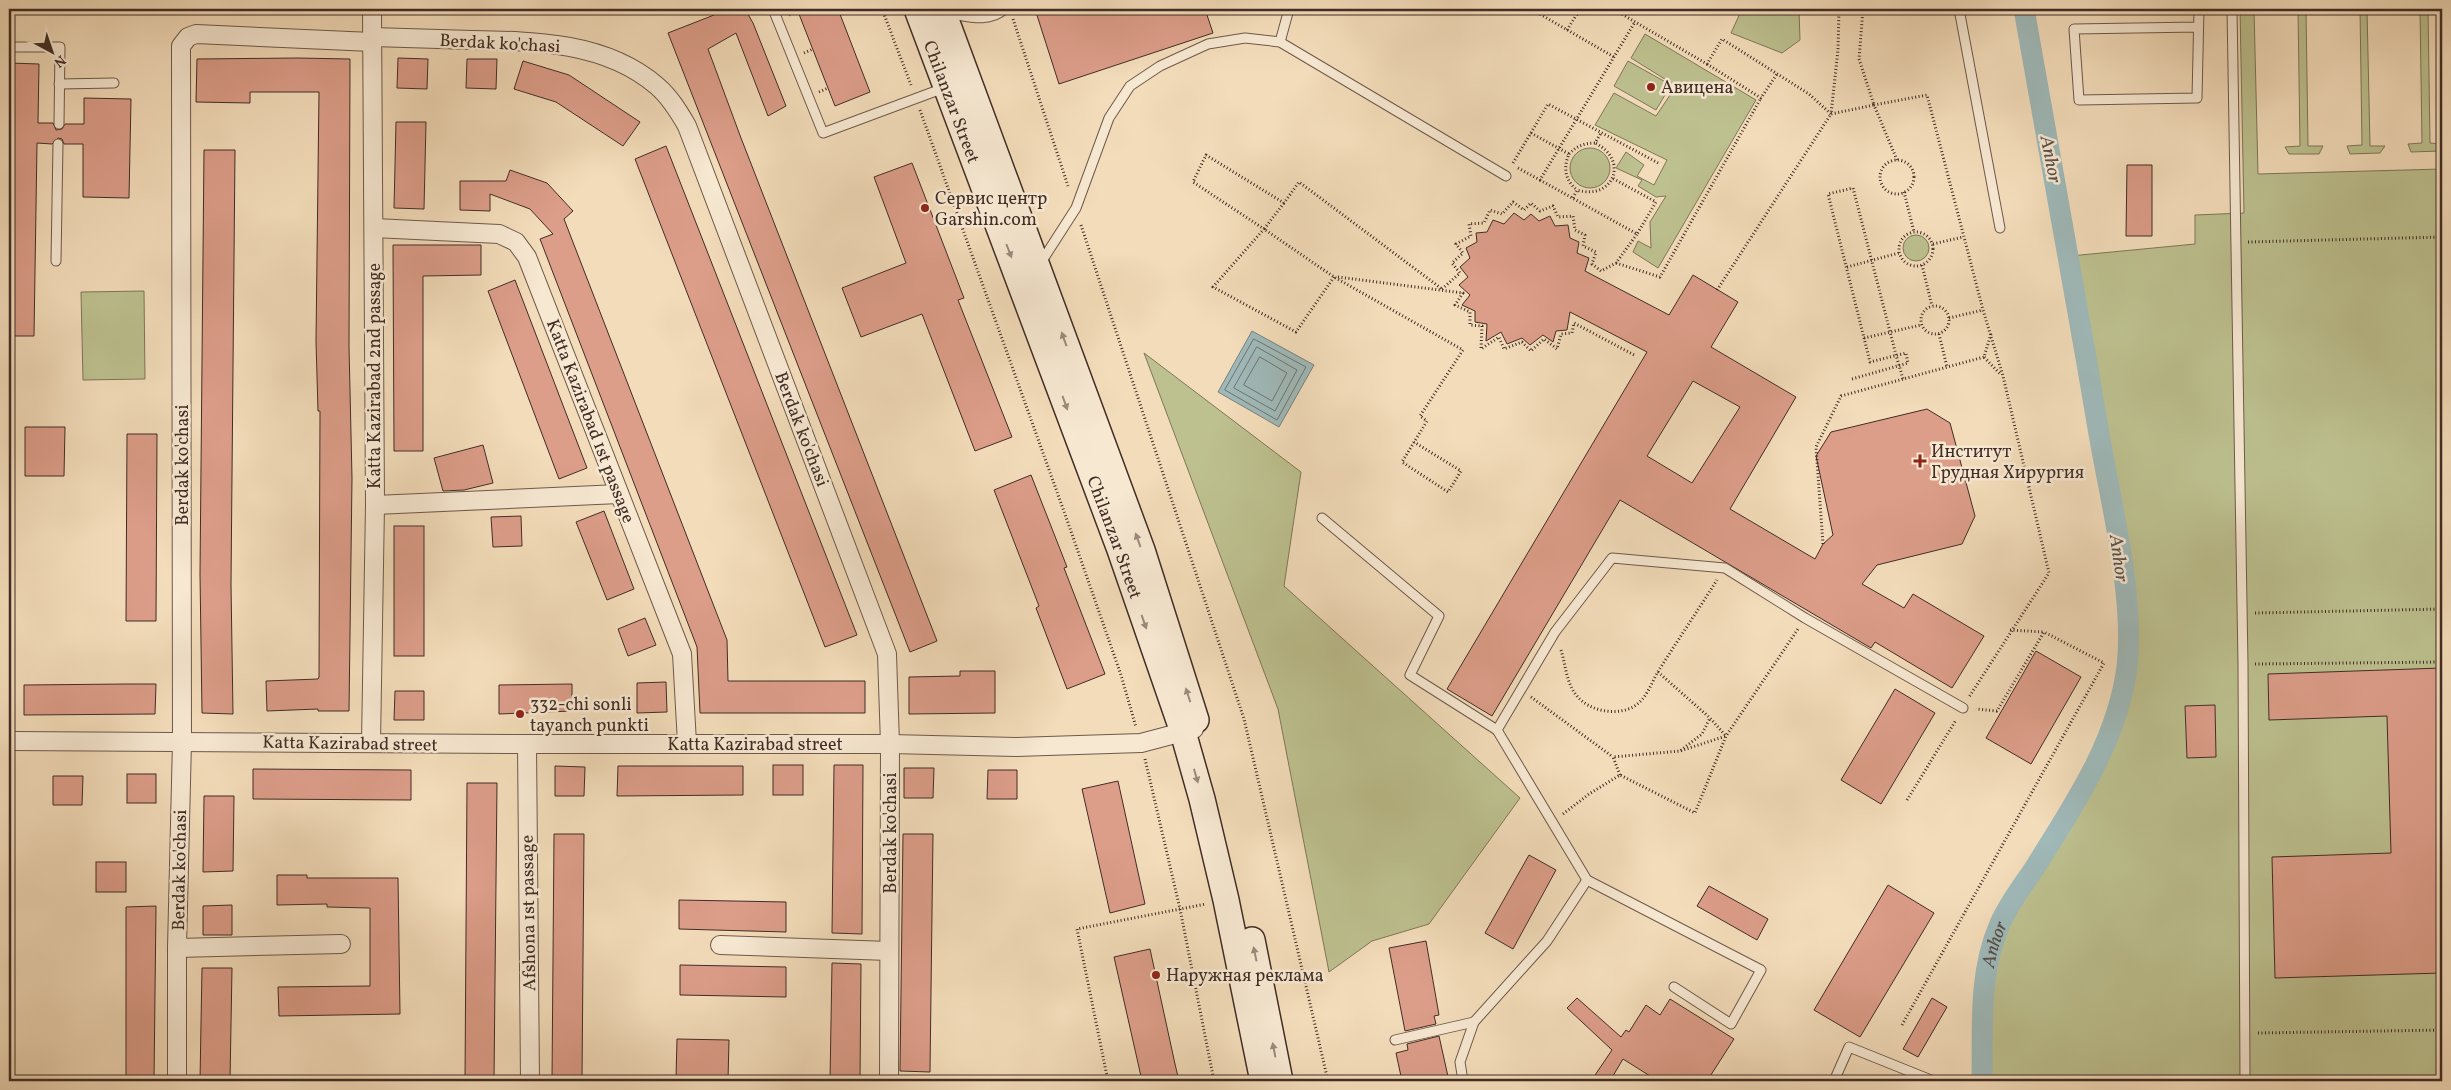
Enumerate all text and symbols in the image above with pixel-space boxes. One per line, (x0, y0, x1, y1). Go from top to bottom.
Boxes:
north arrow (28, 28, 78, 78)
street label: Berdak ko'chasi (439, 29, 561, 60)
street label: Chilanzar Street (916, 37, 985, 167)
text: N (49, 50, 69, 71)
place label: Авицена (1661, 76, 1733, 101)
marker: Авицена (1645, 81, 1657, 93)
water label: Anhor (2033, 133, 2067, 186)
place label: Сервис центр Garshin.com (935, 187, 1047, 233)
marker: Сервис центр Garshin.com (919, 202, 931, 214)
one-way arrow (1006, 243, 1013, 258)
street label: Katta Kazirabad 2nd passage (363, 263, 388, 489)
street label: Katta Kazirabad 1st passage (539, 316, 640, 527)
one-way arrow (1060, 331, 1067, 346)
street label: Berdak ko'chasi (767, 368, 834, 491)
one-way arrow (1061, 396, 1069, 411)
street label: Berdak ko'chasi (171, 404, 196, 526)
place label: Институт Грудная Хирургия (1931, 440, 2084, 486)
marker: Институт Грудная Хирургия (1913, 454, 1927, 468)
street label: Chilanzar Street (1079, 473, 1147, 603)
water label: Anhor (2102, 532, 2134, 584)
one-way arrow (1134, 533, 1141, 548)
one-way arrow (1141, 614, 1149, 629)
one-way arrow (1184, 687, 1192, 702)
place label: 332-chi sonli tayanch punkti (530, 693, 649, 739)
marker: 332-chi sonli tayanch punkti (514, 708, 526, 720)
street label: Katta Kazirabad street (262, 730, 438, 759)
street label: Katta Kazirabad street (667, 733, 843, 758)
one-way arrow (1192, 768, 1200, 783)
street label: Berdak ko'chasi (879, 772, 904, 894)
street label: Berdak ko'chasi (167, 809, 194, 931)
street label: Afshona 1st passage (516, 835, 543, 991)
water label: Anhor (1976, 917, 2015, 971)
one-way arrow (1250, 945, 1258, 961)
place label: Наружная реклама (1166, 964, 1324, 989)
marker: Наружная реклама (1150, 969, 1162, 981)
one-way arrow (1270, 1042, 1278, 1058)

